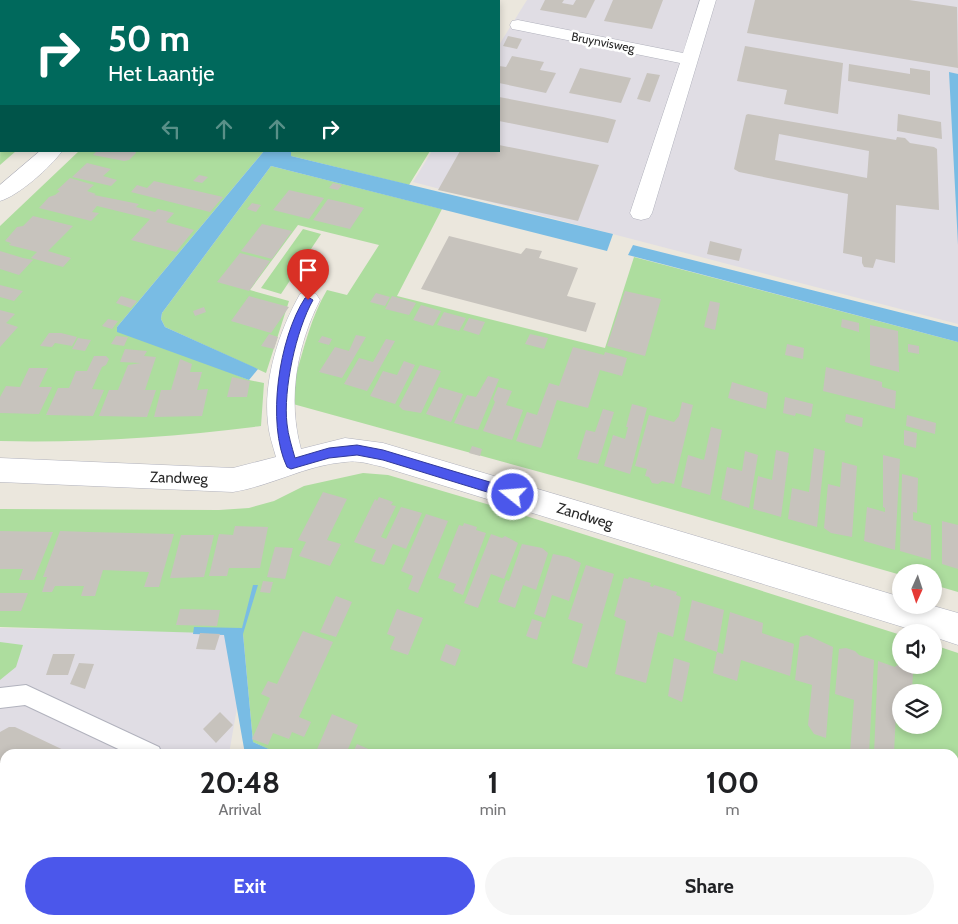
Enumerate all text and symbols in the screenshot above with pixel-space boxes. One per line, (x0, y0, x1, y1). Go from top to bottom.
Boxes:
text: 50 m (108, 17, 190, 60)
icon: right (25, 20, 90, 85)
street label: Bruynvisweg (570, 29, 637, 56)
text: Het Laantje (108, 60, 214, 87)
icon: left (157, 115, 185, 143)
icon: ahead (210, 115, 238, 143)
icon: ahead (263, 115, 291, 143)
icon: right (316, 115, 344, 143)
pin (287, 249, 329, 300)
icon: arrive (294, 256, 322, 284)
street label: Zandweg (150, 468, 209, 488)
position arrow (486, 468, 538, 520)
street label: Zandweg (555, 499, 616, 533)
north arrow (892, 564, 942, 614)
map controls (892, 564, 942, 734)
button: sound (892, 624, 942, 674)
button: layers (892, 684, 942, 734)
text: 20:48 (200, 764, 280, 801)
text: 1 (487, 764, 499, 801)
text: 100 (706, 764, 759, 801)
text: Arrival (219, 800, 261, 819)
text: min (480, 800, 506, 819)
text: m (726, 800, 740, 819)
button: Exit (25, 857, 475, 915)
button: Share (485, 857, 934, 915)

